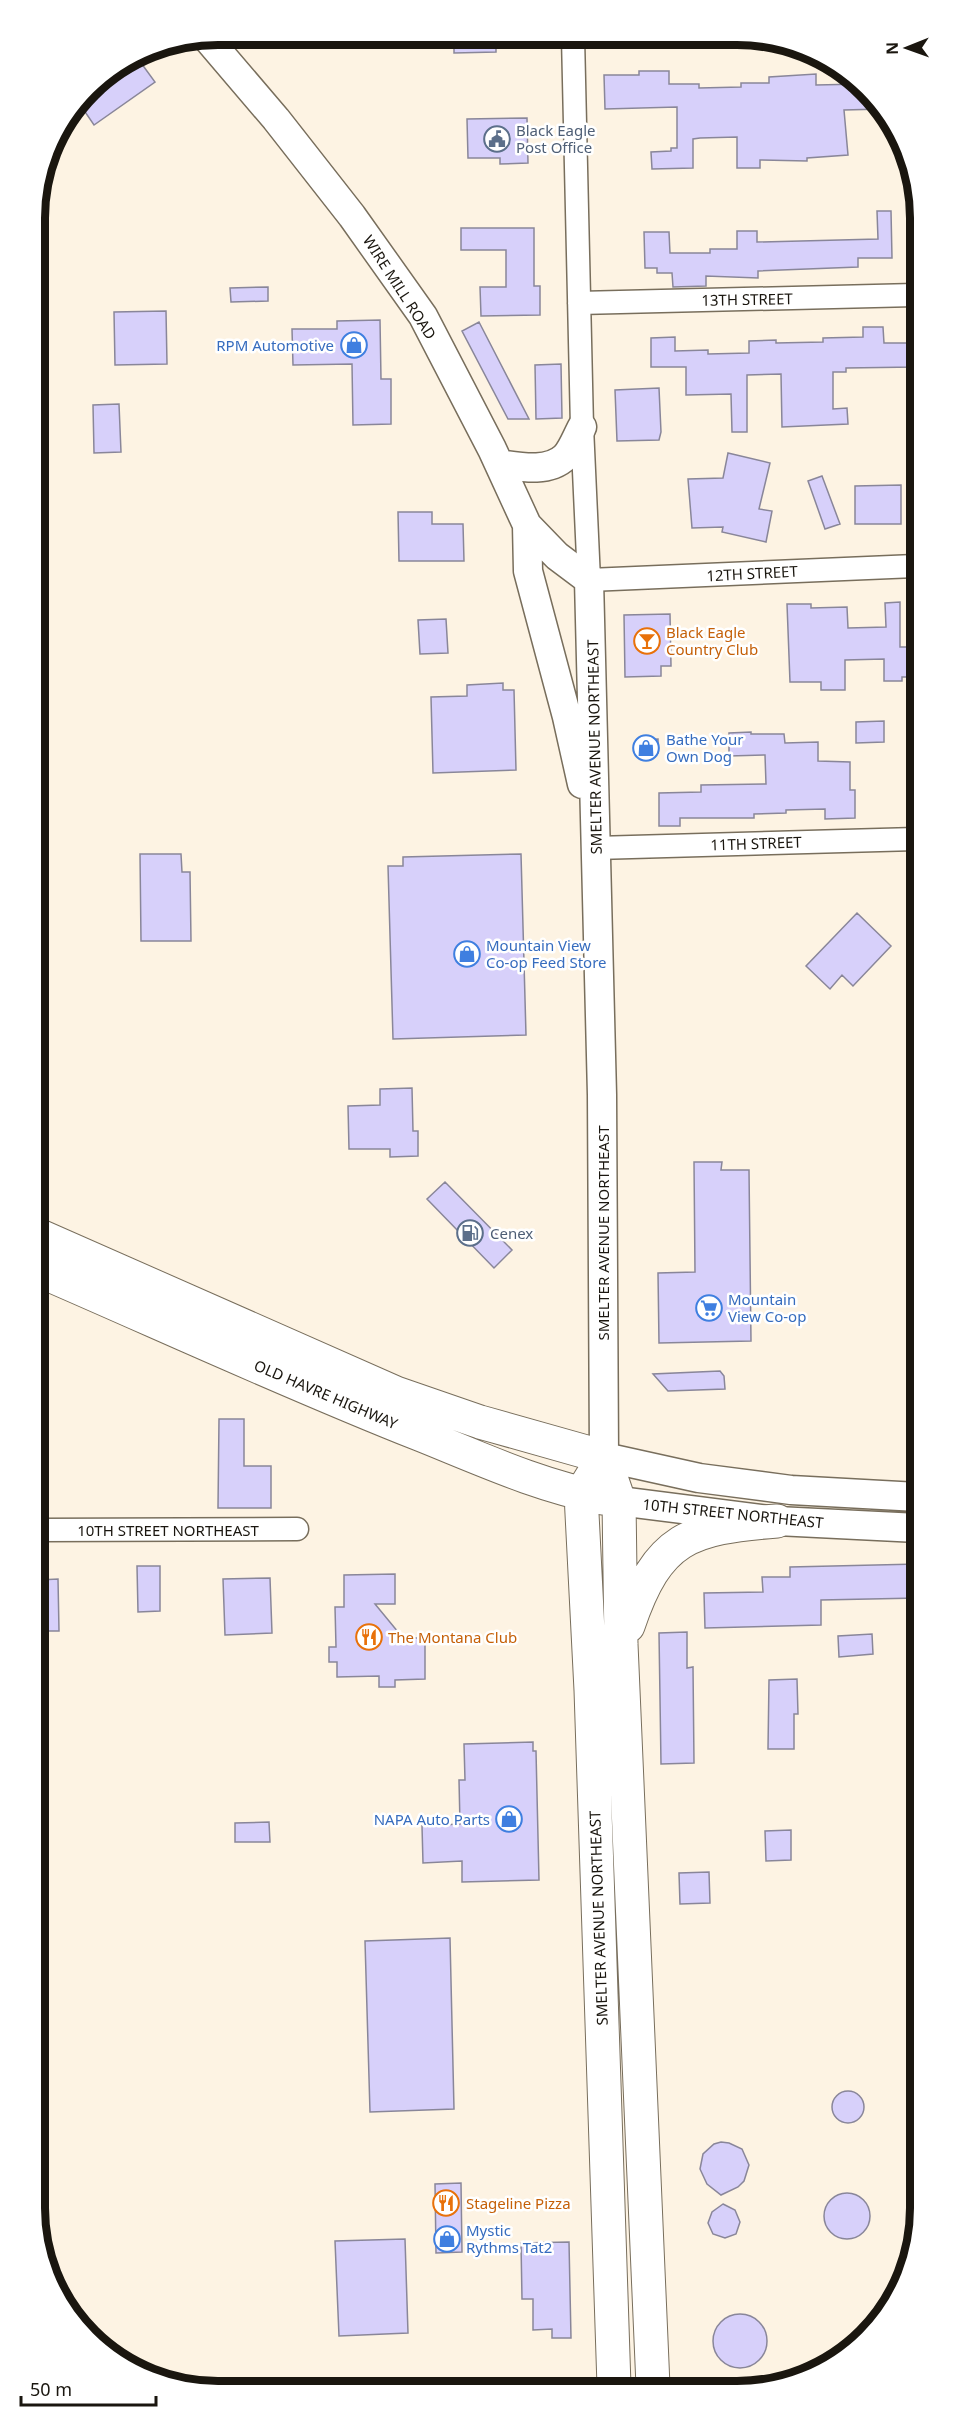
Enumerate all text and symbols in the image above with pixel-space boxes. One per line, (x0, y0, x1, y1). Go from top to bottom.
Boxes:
north arrow (877, 18, 937, 78)
text: N (881, 42, 903, 55)
place label: Black Eagle Post Office (516, 120, 595, 157)
public building icon: Black Eagle Post Office (482, 124, 512, 154)
street label: WIRE MILL ROAD (359, 231, 441, 343)
street label: 13TH STREET (701, 288, 794, 310)
shop icon: RPM Automotive (339, 330, 369, 360)
place label: RPM Automotive (216, 335, 334, 355)
street label: 12TH STREET (706, 561, 799, 585)
place label: Black Eagle Country Club (666, 622, 758, 659)
bar icon: Black Eagle Country Club (632, 626, 662, 656)
street label: SMELTER AVENUE NORTHEAST (582, 639, 606, 855)
place label: Bathe Your Own Dog (666, 729, 744, 766)
shop icon: Bathe Your Own Dog (631, 733, 661, 763)
street label: 11TH STREET (710, 831, 803, 855)
place label: Mountain View Co-op Feed Store (486, 935, 607, 972)
shop icon: Mountain View Co-op Feed Store (452, 939, 482, 969)
street label: SMELTER AVENUE NORTHEAST (593, 1125, 613, 1340)
fuel station icon: Cenex (455, 1218, 485, 1248)
place label: Cenex (490, 1223, 533, 1243)
place label: Mountain View Co-op (728, 1289, 806, 1326)
supermarket icon: Mountain View Co-op (694, 1293, 724, 1323)
street label: OLD HAVRE HIGHWAY (251, 1355, 401, 1433)
street label: 10TH STREET NORTHEAST (642, 1494, 825, 1533)
street label: 10TH STREET NORTHEAST (77, 1520, 260, 1540)
restaurant icon: The Montana Club (354, 1622, 384, 1652)
place label: The Montana Club (388, 1627, 517, 1647)
shop icon: NAPA Auto Parts (494, 1804, 524, 1834)
place label: NAPA Auto Parts (374, 1809, 490, 1829)
street label: SMELTER AVENUE NORTHEAST (584, 1810, 612, 2026)
restaurant icon: Stageline Pizza (431, 2188, 461, 2218)
place label: Stageline Pizza (466, 2193, 571, 2213)
place label: Mystic Rythms Tat2 (466, 2220, 552, 2257)
shop icon: Mystic Rythms Tat2 (432, 2224, 462, 2254)
scale bar (21, 2369, 156, 2407)
text: 50 m (30, 2377, 72, 2401)

